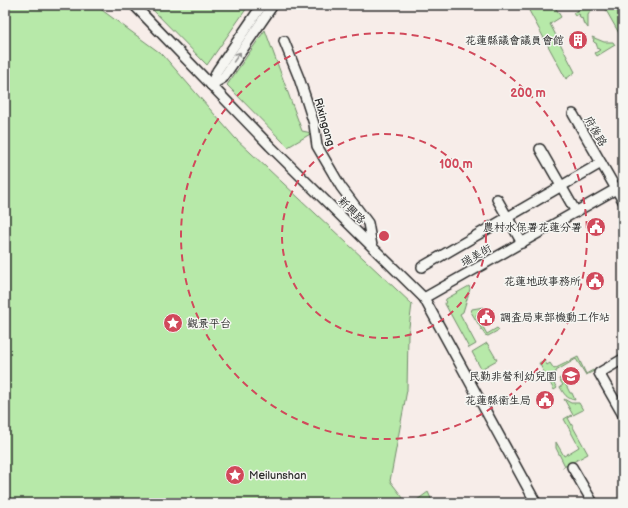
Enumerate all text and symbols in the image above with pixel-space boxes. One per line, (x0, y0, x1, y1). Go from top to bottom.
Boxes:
building icon: 花蓮縣議會議員會館 (567, 29, 589, 51)
place label: 花蓮縣議會議員會館 (465, 34, 564, 47)
one-way arrow (233, 52, 241, 63)
text: 200 m (510, 86, 546, 101)
street label: Rixingang (311, 97, 338, 148)
street label: 府後路 (582, 114, 609, 149)
text: 100 m (439, 157, 473, 172)
street label: 新興路 (335, 194, 368, 227)
public building icon: 農村水保署花蓮分署 (585, 216, 607, 238)
place label: 農村水保署花蓮分署 (483, 221, 582, 234)
centre of rings (377, 229, 391, 243)
street label: 瑞美街 (459, 241, 495, 269)
public building icon: 花蓮地政事務所 (584, 270, 606, 292)
place label: 花蓮地政事務所 (504, 275, 581, 288)
public building icon: 調查局東部機動工作站 (475, 306, 497, 328)
place label: 調查局東部機動工作站 (500, 311, 610, 324)
place icon: 觀景平台 (162, 312, 184, 334)
place label: 觀景平台 (187, 317, 231, 330)
school or university icon: 民勤非營利幼兒園 (560, 365, 582, 387)
place label: 民勤非營利幼兒園 (469, 370, 557, 383)
public building icon: 花蓮縣衛生局 (534, 389, 556, 411)
place label: 花蓮縣衛生局 (465, 394, 531, 407)
place icon: Meilunshan (224, 464, 246, 486)
place label: Meilunshan (249, 469, 306, 482)

